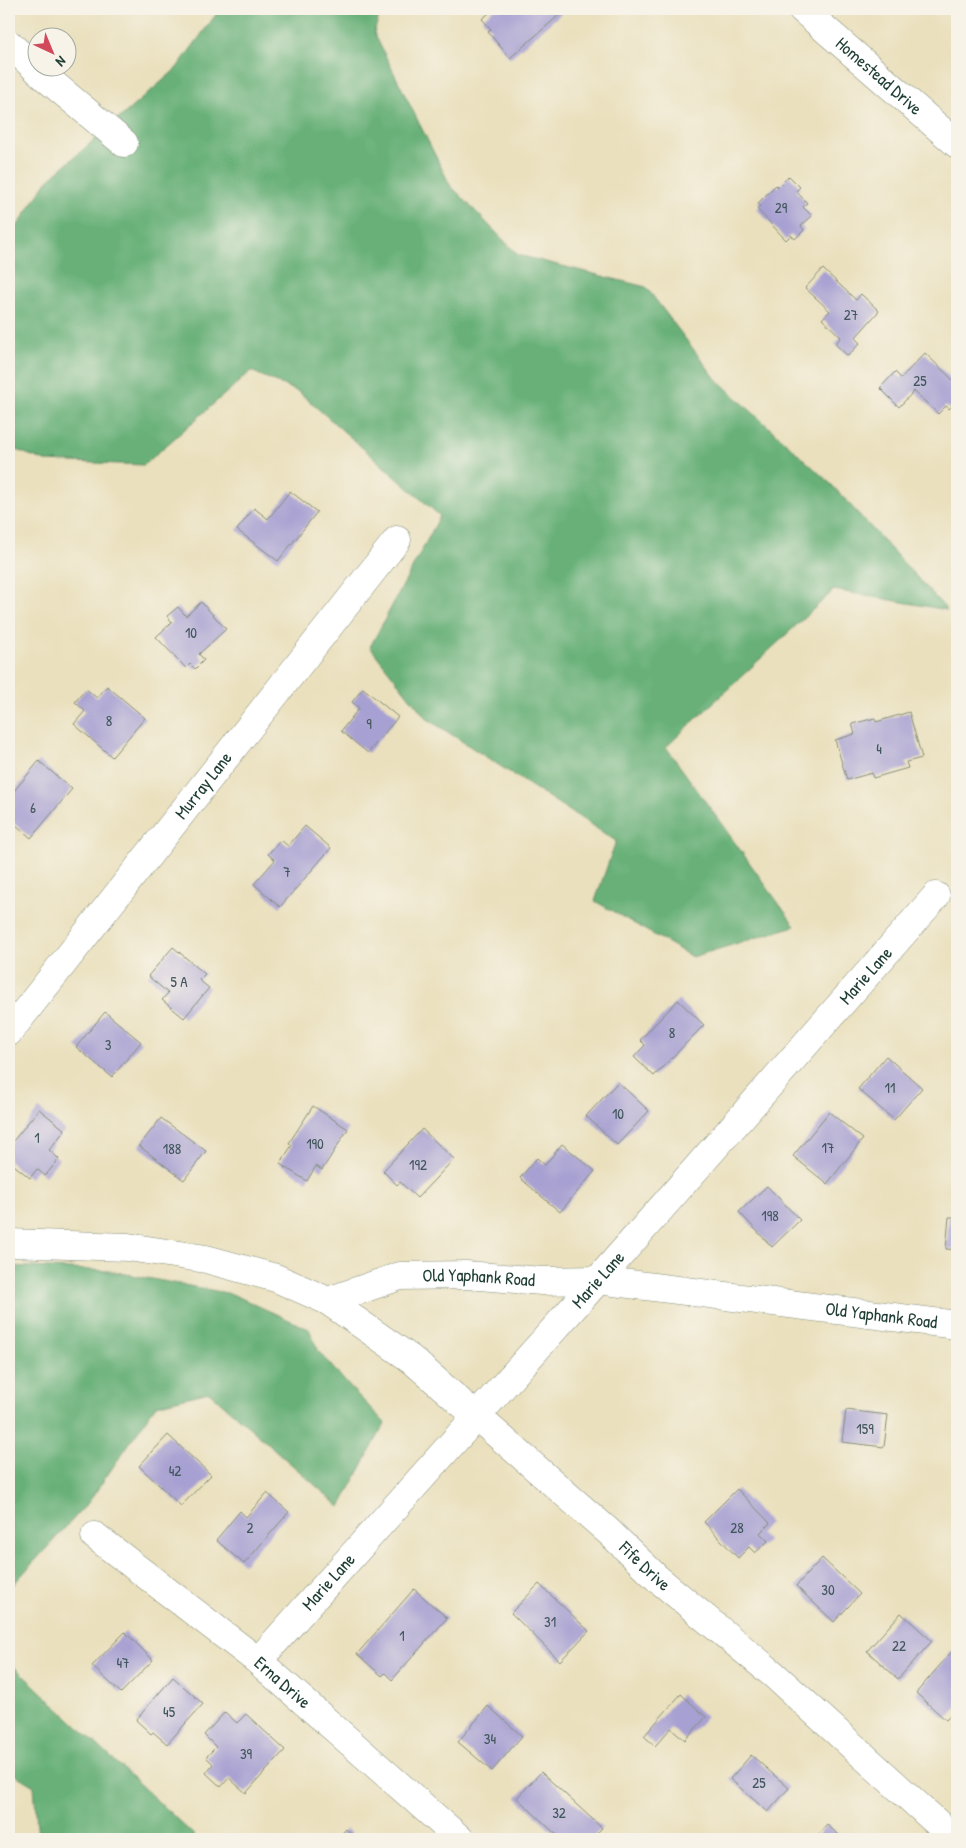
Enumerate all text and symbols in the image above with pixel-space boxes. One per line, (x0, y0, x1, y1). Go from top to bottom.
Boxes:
north arrow (28, 28, 78, 78)
street label: Homestead Drive (830, 31, 928, 120)
text: N (52, 52, 71, 72)
house number: 29 (775, 197, 788, 218)
house number: 27 (844, 304, 858, 325)
house number: 25 (913, 370, 927, 391)
house number: 10 (185, 622, 197, 643)
house number: 8 (106, 710, 112, 731)
house number: 9 (366, 713, 372, 734)
house number: 4 (876, 738, 882, 759)
street label: Murray Lane (169, 746, 238, 824)
house number: 6 (30, 797, 36, 818)
house number: 7 (283, 861, 291, 882)
street label: Marie Lane (833, 941, 898, 1010)
house number: 5 A (170, 971, 188, 992)
house number: 8 (669, 1022, 675, 1043)
house number: 3 (105, 1034, 112, 1055)
house number: 11 (885, 1077, 895, 1098)
house number: 10 (612, 1103, 624, 1124)
house number: 1 (34, 1127, 40, 1148)
house number: 190 (306, 1133, 324, 1154)
house number: 17 (822, 1137, 834, 1158)
house number: 188 (163, 1138, 181, 1159)
house number: 192 (409, 1154, 427, 1175)
house number: 198 (761, 1205, 779, 1226)
street label: Marie Lane (566, 1245, 630, 1314)
street label: Old Yaphank Road (422, 1262, 536, 1292)
street label: Old Yaphank Road (824, 1296, 939, 1334)
house number: 159 (856, 1418, 874, 1439)
house number: 42 (169, 1460, 181, 1481)
house number: 2 (246, 1517, 254, 1538)
house number: 28 (730, 1517, 744, 1538)
street label: Fife Drive (613, 1535, 676, 1596)
street label: Marie Lane (296, 1547, 361, 1616)
house number: 30 (821, 1579, 835, 1600)
house number: 31 (544, 1611, 556, 1632)
house number: 1 (399, 1625, 405, 1646)
house number: 22 (892, 1635, 906, 1656)
street label: Erna Drive (249, 1650, 317, 1714)
house number: 47 (116, 1652, 130, 1673)
house number: 45 (163, 1701, 176, 1722)
house number: 34 (484, 1728, 497, 1749)
house number: 39 (240, 1743, 253, 1764)
house number: 25 (752, 1772, 766, 1793)
house number: 32 (552, 1802, 566, 1823)

